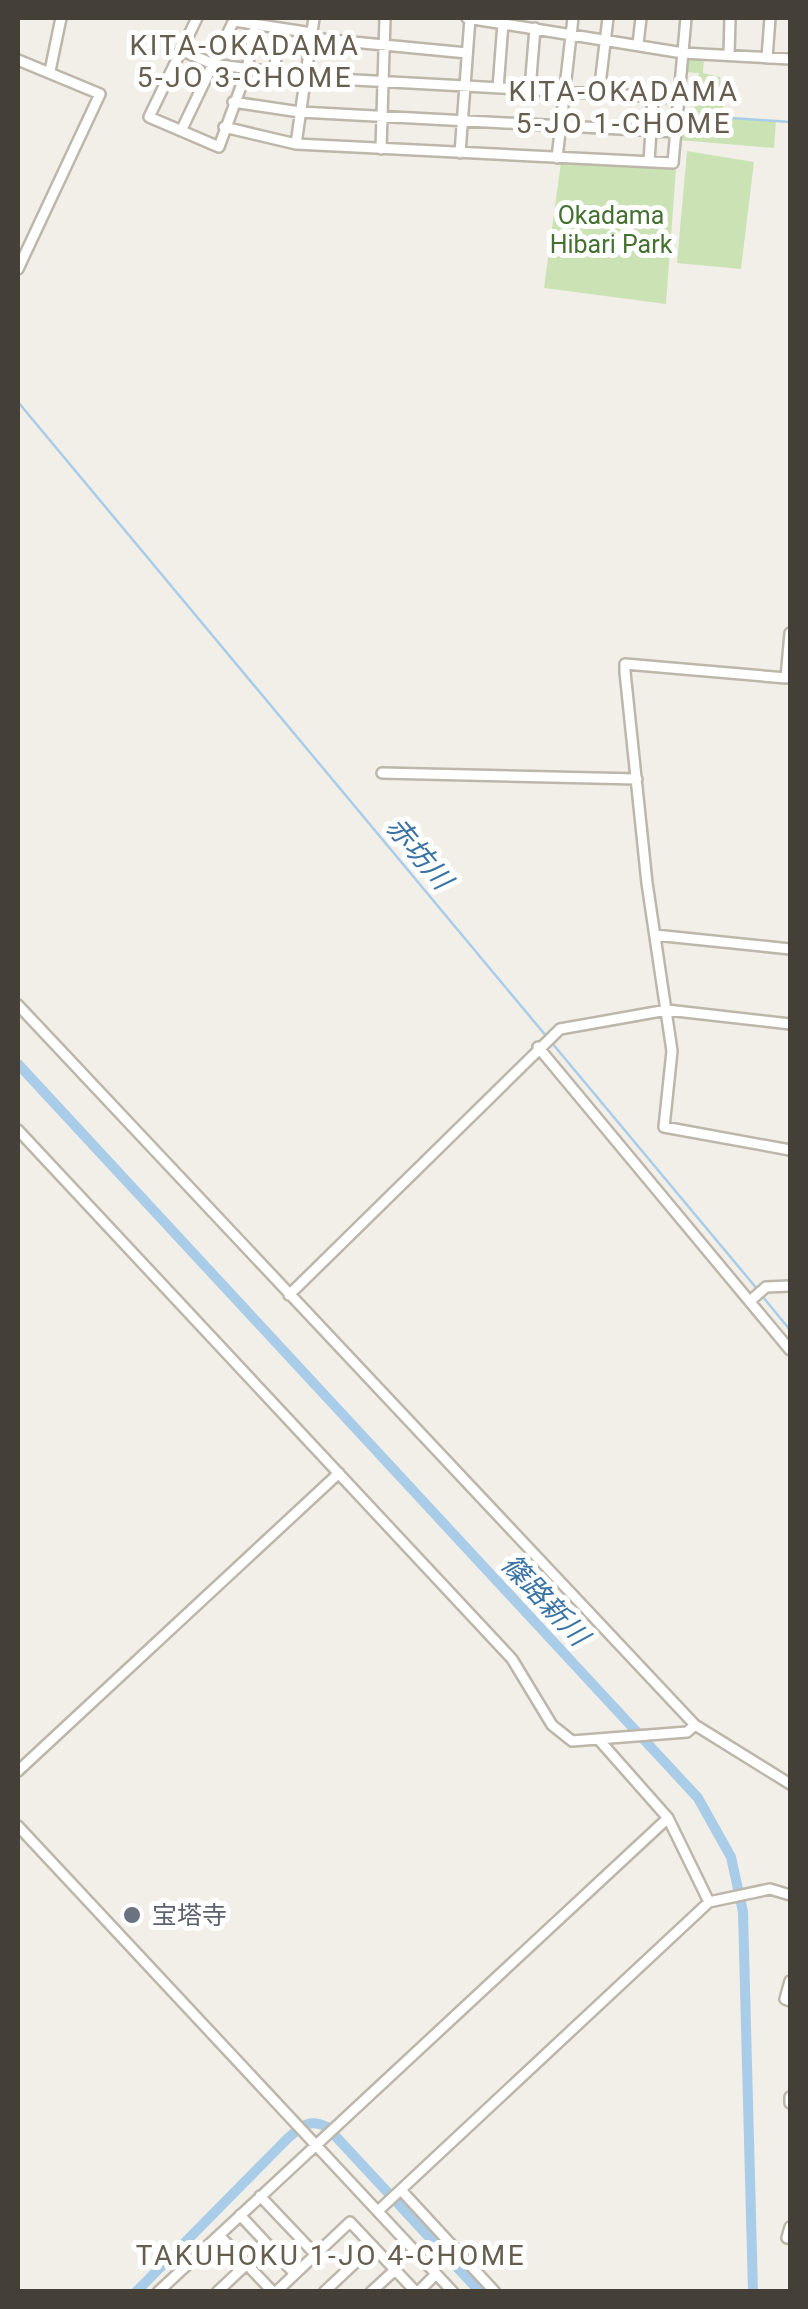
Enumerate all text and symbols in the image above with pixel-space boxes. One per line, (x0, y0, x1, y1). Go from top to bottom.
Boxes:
district label: KITA-OKADAMA 5-JO 3-CHOME (130, 29, 360, 94)
district label: KITA-OKADAMA 5-JO 1-CHOME (509, 75, 739, 140)
park label: Okadama Hibari Park (550, 201, 673, 259)
water label: 赤坊川 (379, 810, 461, 898)
water label: 篠路新川 (495, 1548, 597, 1654)
place label: 宝塔寺 (152, 1901, 227, 1930)
marker: 宝塔寺 (121, 1904, 143, 1926)
district label: TAKUHOKU 1-JO 4-CHOME (136, 2239, 526, 2272)

